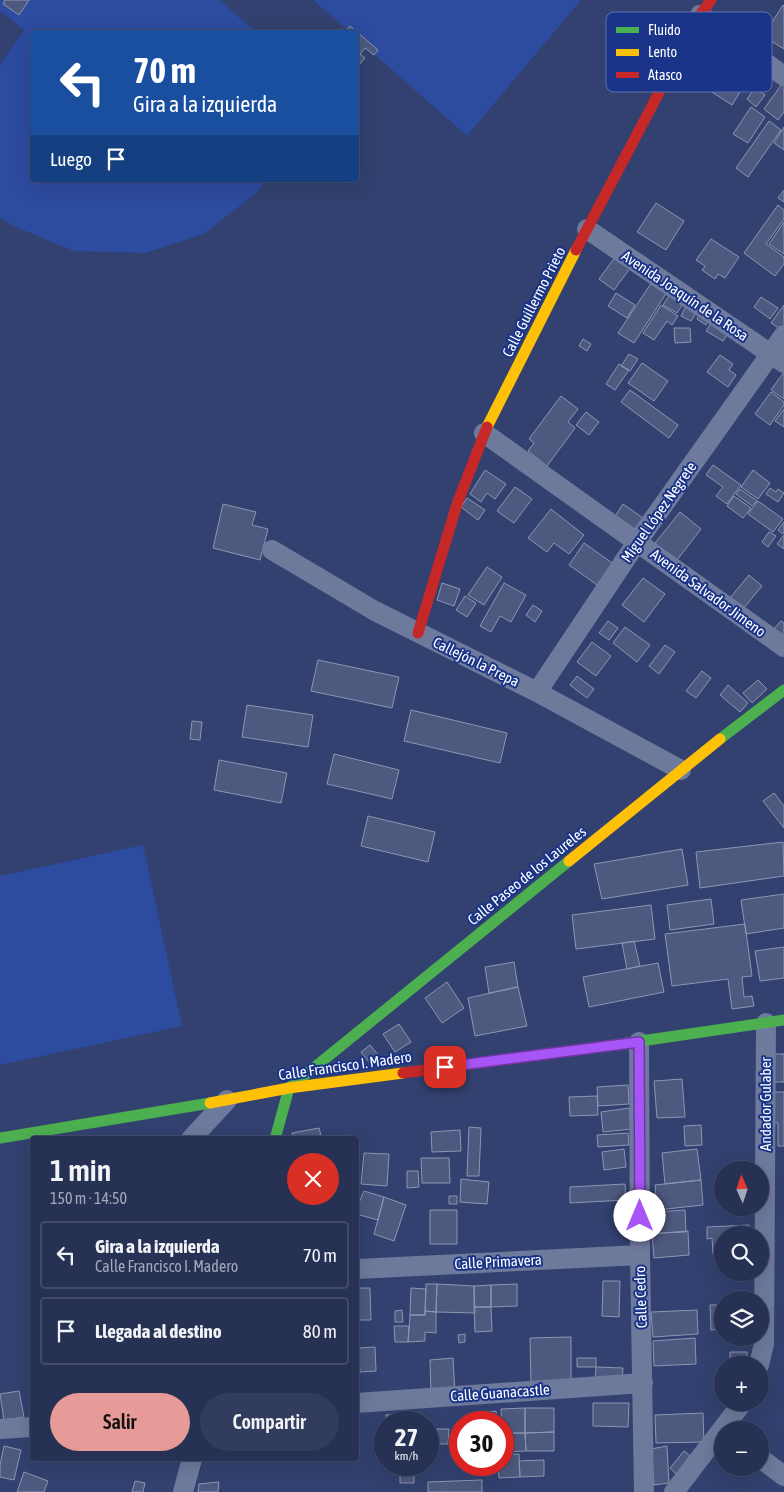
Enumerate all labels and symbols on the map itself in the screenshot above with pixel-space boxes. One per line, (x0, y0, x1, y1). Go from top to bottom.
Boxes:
legend (606, 12, 772, 92)
text: Fluido (648, 22, 681, 38)
text: Lento (648, 44, 677, 60)
text: Atasco (648, 67, 682, 83)
street label: Calle Guillermo Prieto (498, 244, 569, 360)
street label: Avenida Joaquín de la Rosa (619, 247, 752, 344)
street label: Miguel López Negrete (618, 458, 700, 565)
street label: Avenida Salvador Jimeno (647, 545, 769, 640)
street label: Callejón la Prepa (430, 633, 522, 690)
street label: Calle Paseo de los Laureles (464, 823, 589, 928)
pin (424, 1046, 466, 1088)
street label: Calle Francisco I. Madero (277, 1048, 413, 1083)
street label: Andador Gulaber (757, 1057, 774, 1151)
north arrow (714, 1161, 769, 1216)
position arrow (613, 1189, 665, 1241)
street label: Calle Primavera (454, 1251, 542, 1272)
street label: Calle Cedro (631, 1266, 650, 1329)
street label: Calle Guanacastle (450, 1381, 550, 1404)
speed limit sign: 30 (449, 1411, 514, 1476)

